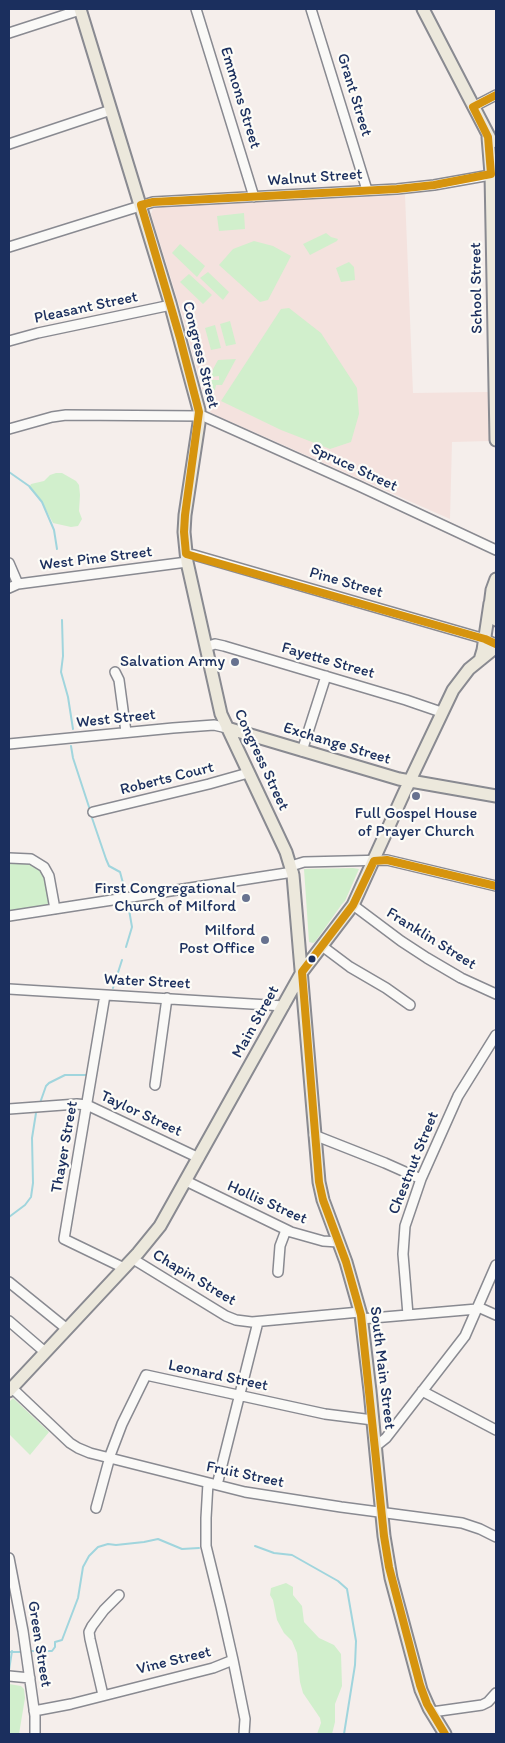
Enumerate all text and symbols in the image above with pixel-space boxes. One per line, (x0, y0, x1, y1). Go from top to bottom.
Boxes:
street label: Emmons Street (215, 45, 265, 151)
street label: Grant Street (332, 51, 376, 139)
street label: Walnut Street (267, 165, 363, 191)
street label: School Street (467, 242, 487, 334)
street label: Pleasant Street (32, 288, 140, 328)
street label: Congress Street (177, 299, 223, 411)
street label: Spruce Street (308, 440, 400, 496)
street label: West Pine Street (39, 543, 153, 575)
street label: Pine Street (307, 563, 385, 603)
street label: Fayette Street (279, 639, 377, 683)
place label: Salvation Army (120, 652, 225, 672)
marker: Salvation Army (229, 656, 241, 668)
street label: West Street (75, 705, 157, 733)
street label: Congress Street (229, 706, 293, 814)
street label: Exchange Street (281, 719, 393, 769)
street label: Roberts Court (118, 758, 216, 800)
marker: Full Gospel House of Prayer Church (410, 790, 422, 802)
place label: Full Gospel House of Prayer Church (355, 804, 477, 842)
place label: First Congregational Church of Milford (94, 879, 236, 917)
marker: First Congregational Church of Milford (240, 892, 252, 904)
street label: Franklin Street (382, 904, 480, 974)
place label: Milford Post Office (179, 921, 255, 959)
marker: Milford Post Office (259, 934, 271, 946)
unlabelled marker (307, 954, 317, 964)
street label: Water Street (103, 970, 191, 994)
street label: Main Street (228, 982, 284, 1062)
street label: Taylor Street (97, 1087, 185, 1141)
street label: Thayer Street (47, 1099, 83, 1195)
street label: Chestnut Street (385, 1109, 443, 1217)
street label: Hollis Street (224, 1177, 310, 1229)
street label: Chapin Street (149, 1246, 239, 1310)
street label: South Main Street (365, 1305, 399, 1431)
street label: Leonard Street (166, 1356, 270, 1396)
street label: Fruit Street (204, 1457, 286, 1493)
street label: Green Street (23, 1600, 55, 1688)
street label: Vine Street (135, 1642, 213, 1680)

